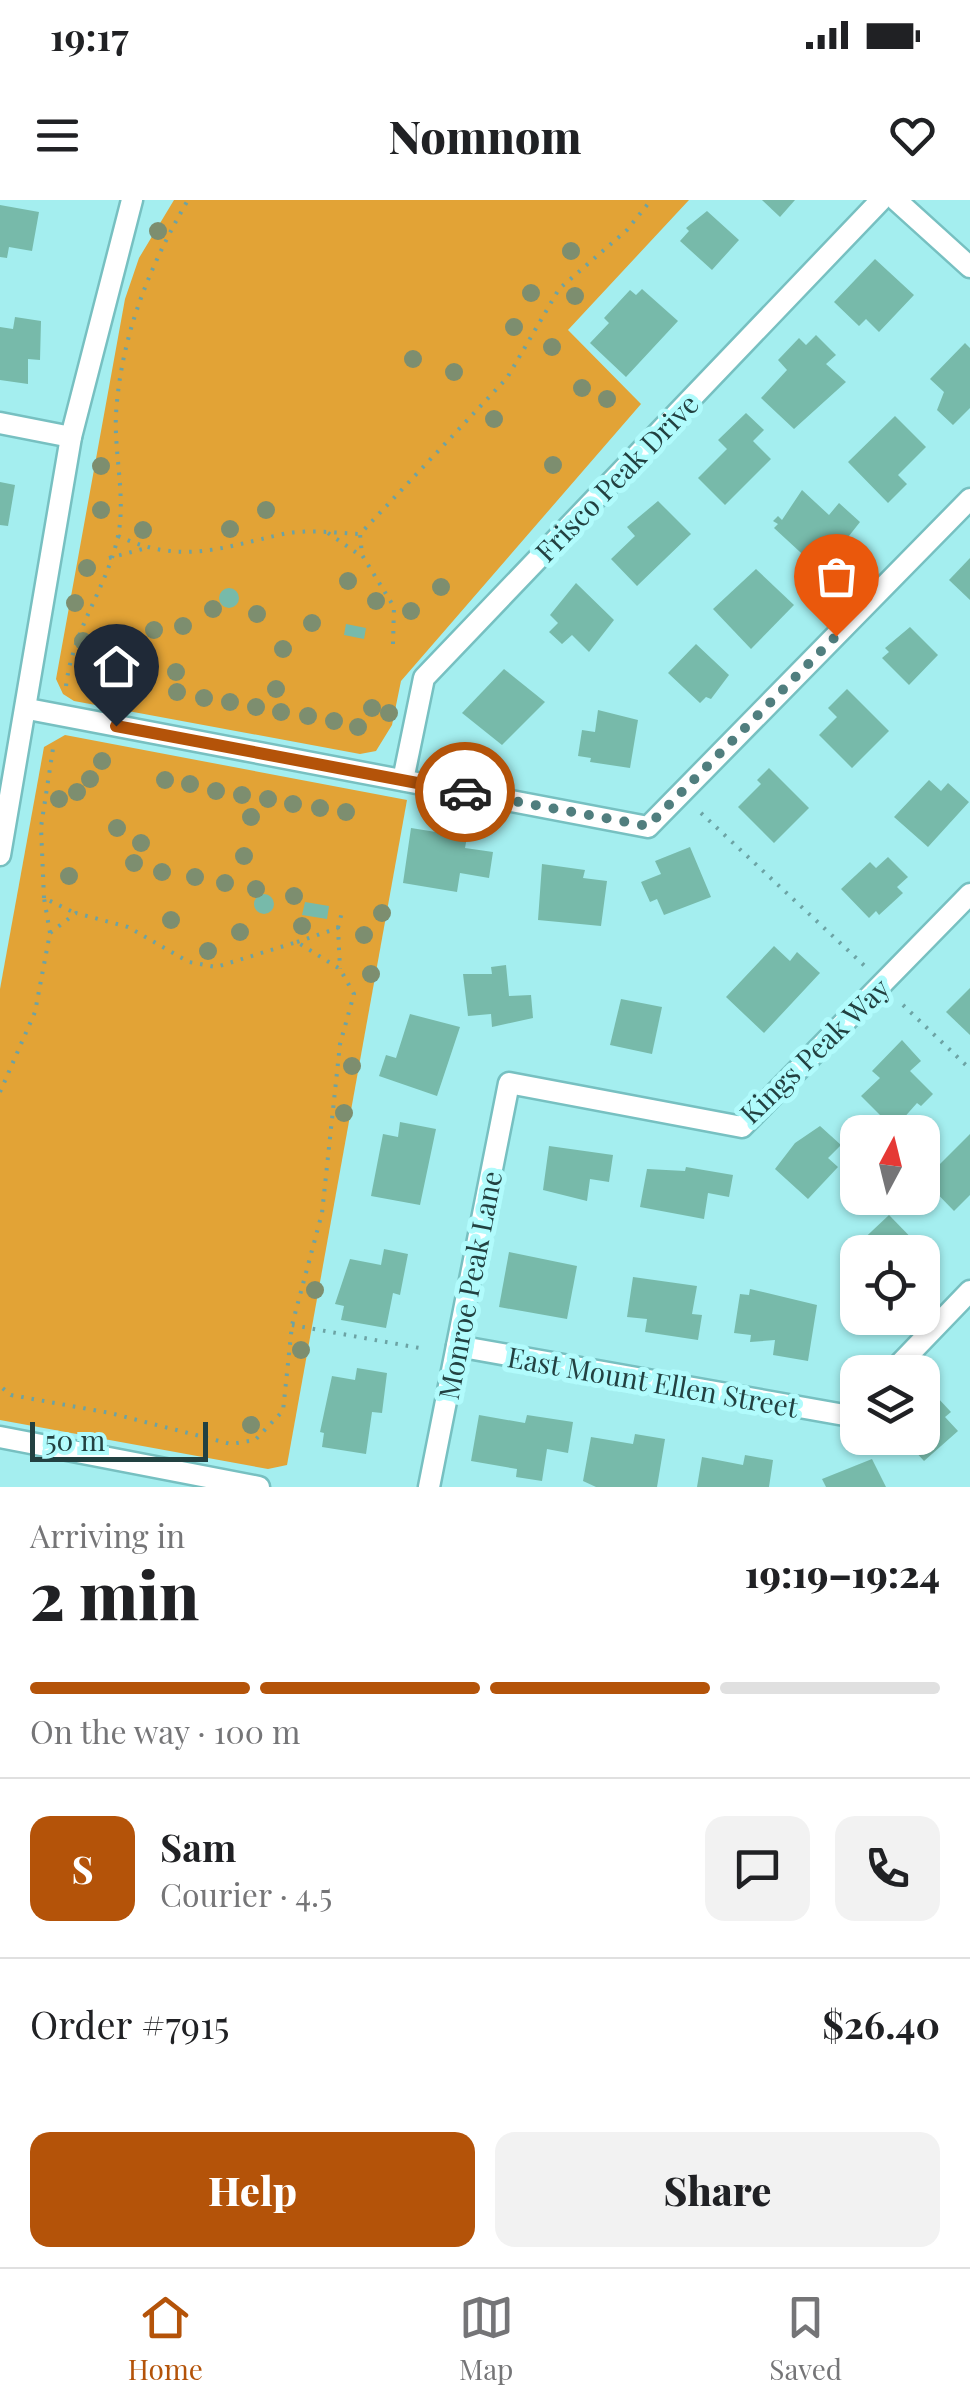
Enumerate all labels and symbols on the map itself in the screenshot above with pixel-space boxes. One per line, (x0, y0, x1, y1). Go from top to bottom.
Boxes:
street label: Frisco Peak Drive (526, 385, 706, 569)
pin (794, 534, 879, 637)
pin (74, 624, 159, 727)
courier (415, 742, 515, 842)
street label: Kings Peak Way (731, 969, 897, 1131)
north arrow (840, 1115, 940, 1215)
street label: Monroe Peak Lane (429, 1168, 509, 1402)
street label: East Mount Ellen Street (505, 1337, 802, 1425)
scale bar (30, 1417, 208, 1462)

